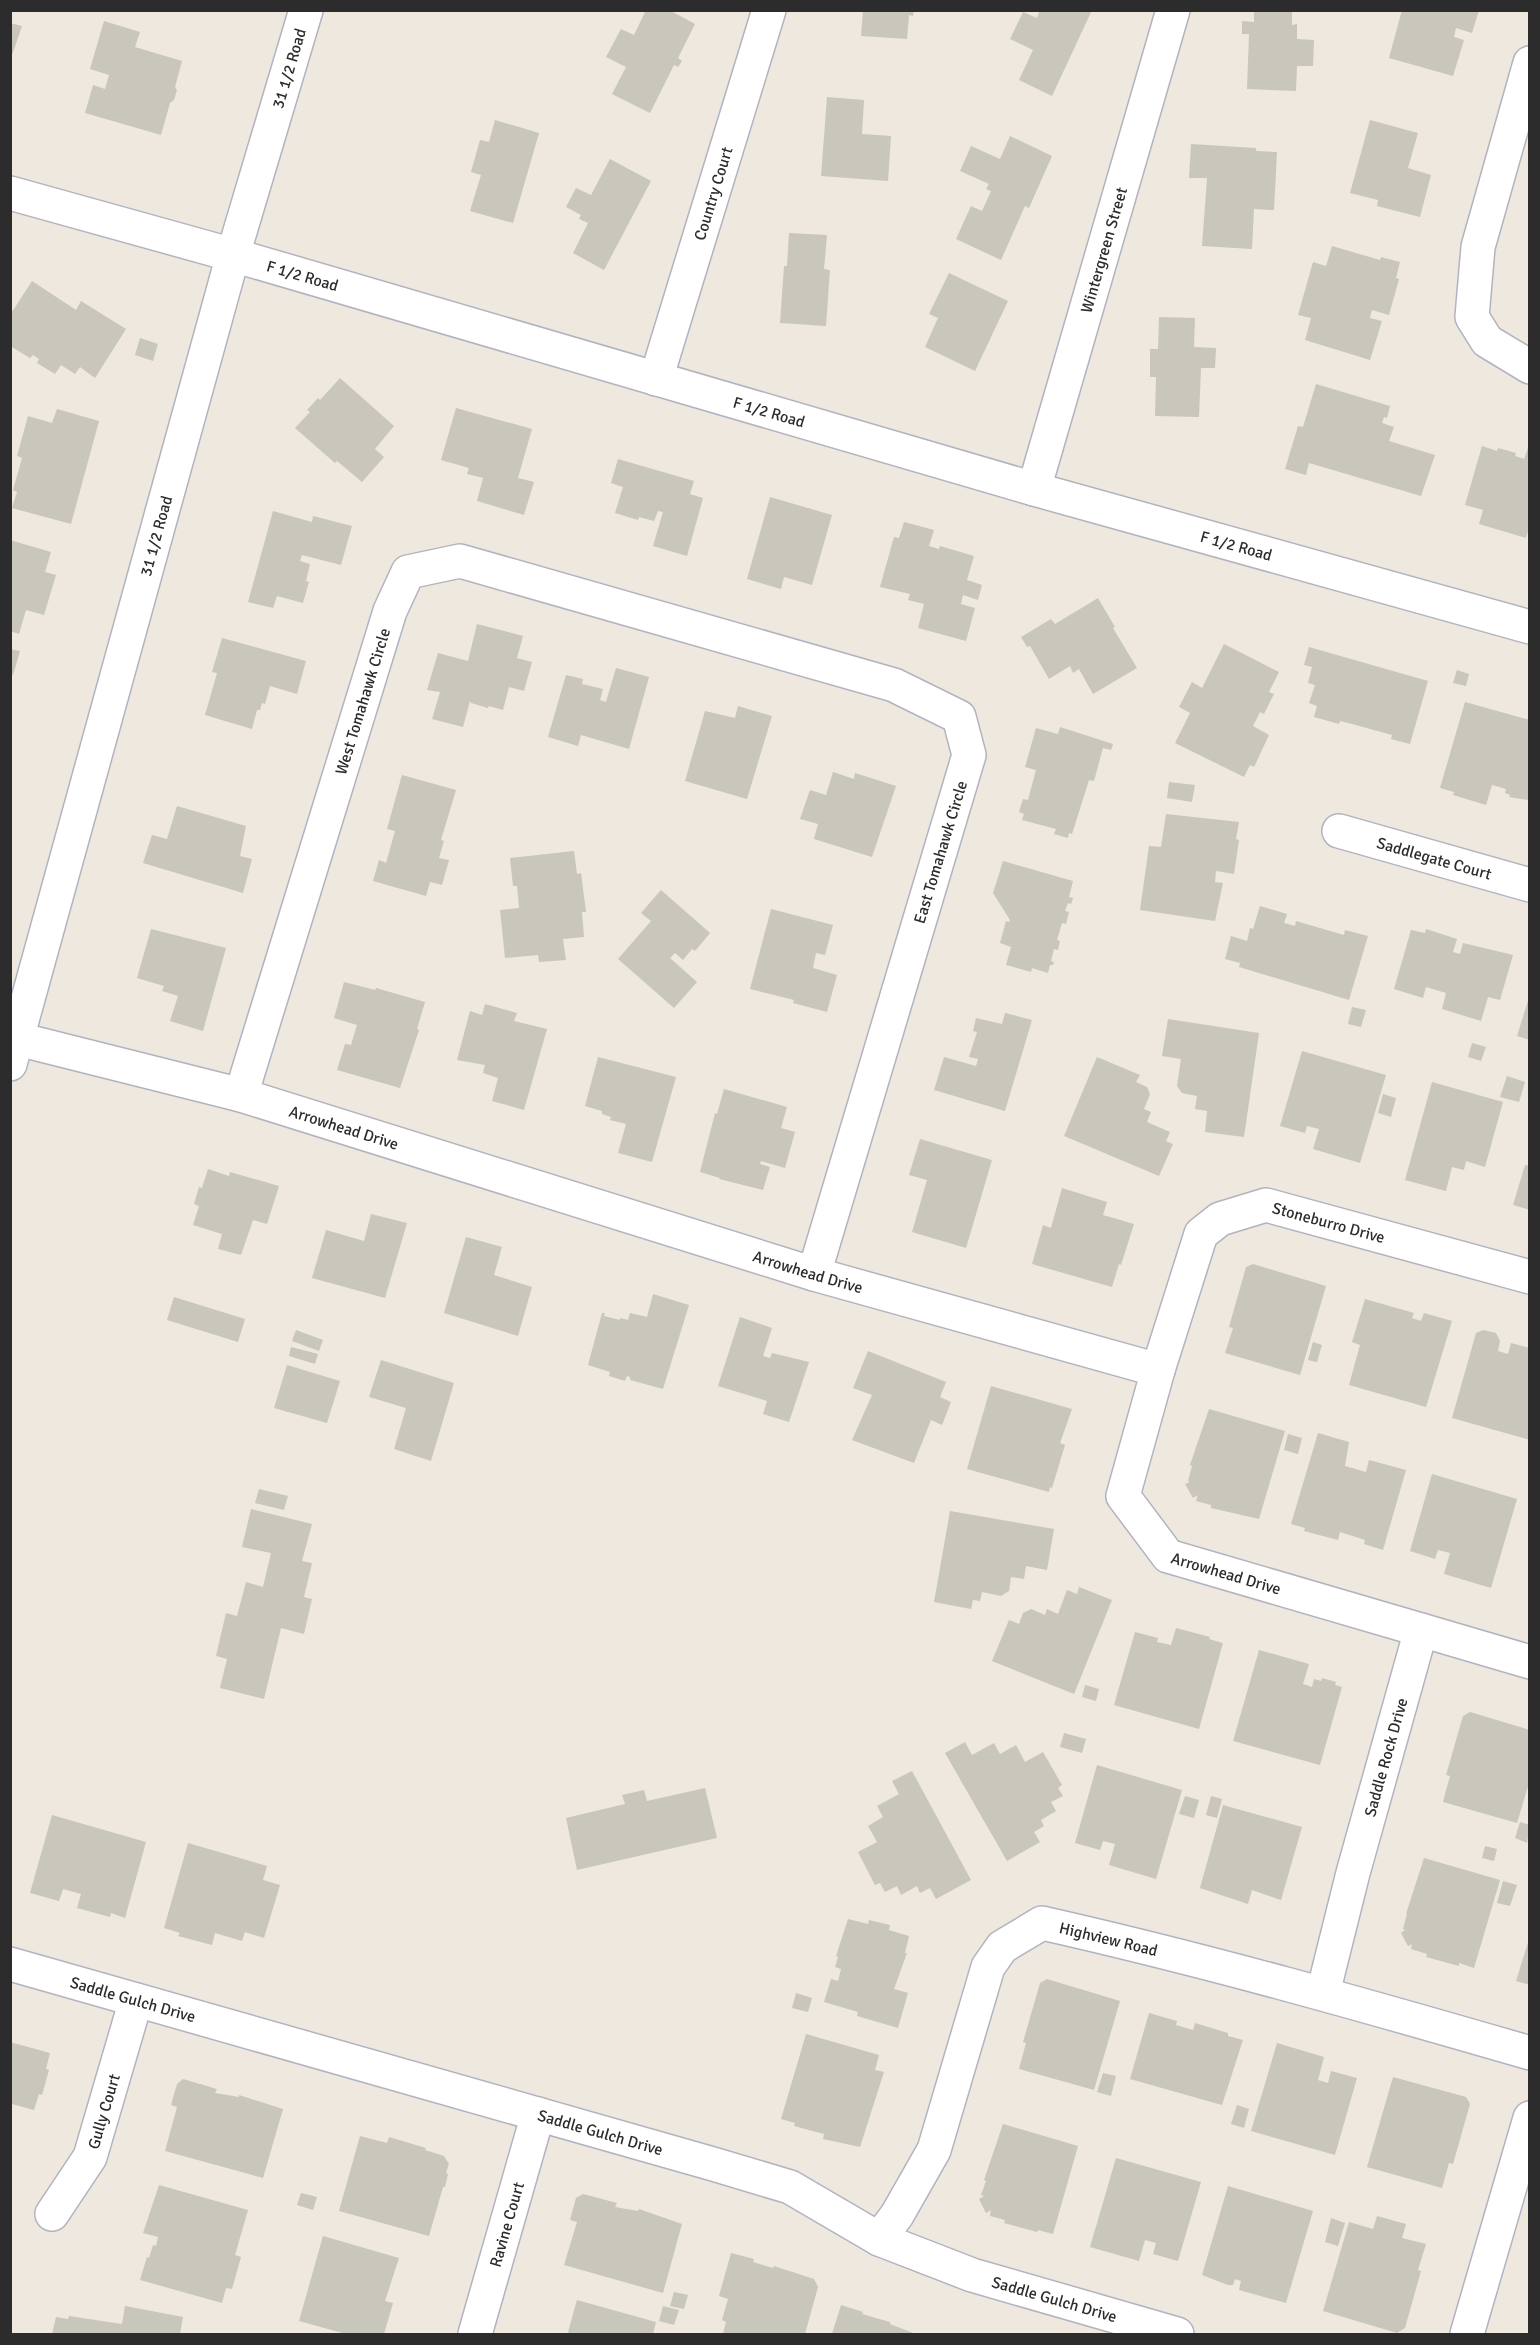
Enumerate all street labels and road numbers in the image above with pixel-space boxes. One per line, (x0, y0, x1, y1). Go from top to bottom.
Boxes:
street label: 31 1/2 Road (268, 26, 311, 111)
street label: Country Court (690, 144, 738, 243)
street label: Wintergreen Street (1077, 185, 1132, 315)
street label: F 1/2 Road (264, 256, 341, 296)
street label: F 1/2 Road (731, 393, 807, 433)
street label: 31 1/2 Road (136, 493, 177, 578)
street label: F 1/2 Road (1198, 527, 1274, 566)
street label: West Tomahawk Circle (331, 626, 395, 777)
street label: East Tomahawk Circle (910, 778, 972, 926)
street label: Saddlegate Court (1374, 833, 1494, 885)
street label: Arrowhead Drive (286, 1102, 401, 1155)
street label: Stoneburro Drive (1270, 1198, 1387, 1248)
street label: Arrowhead Drive (750, 1247, 865, 1298)
street label: Arrowhead Drive (1169, 1548, 1283, 1600)
street label: Saddle Rock Drive (1360, 1696, 1413, 1819)
street label: Highview Road (1057, 1918, 1160, 1961)
street label: Saddle Gulch Drive (68, 1973, 198, 2027)
street label: Gully Court (84, 2071, 125, 2152)
street label: Saddle Gulch Drive (535, 2106, 665, 2160)
street label: Ravine Court (486, 2179, 529, 2270)
street label: Saddle Gulch Drive (989, 2272, 1119, 2327)

